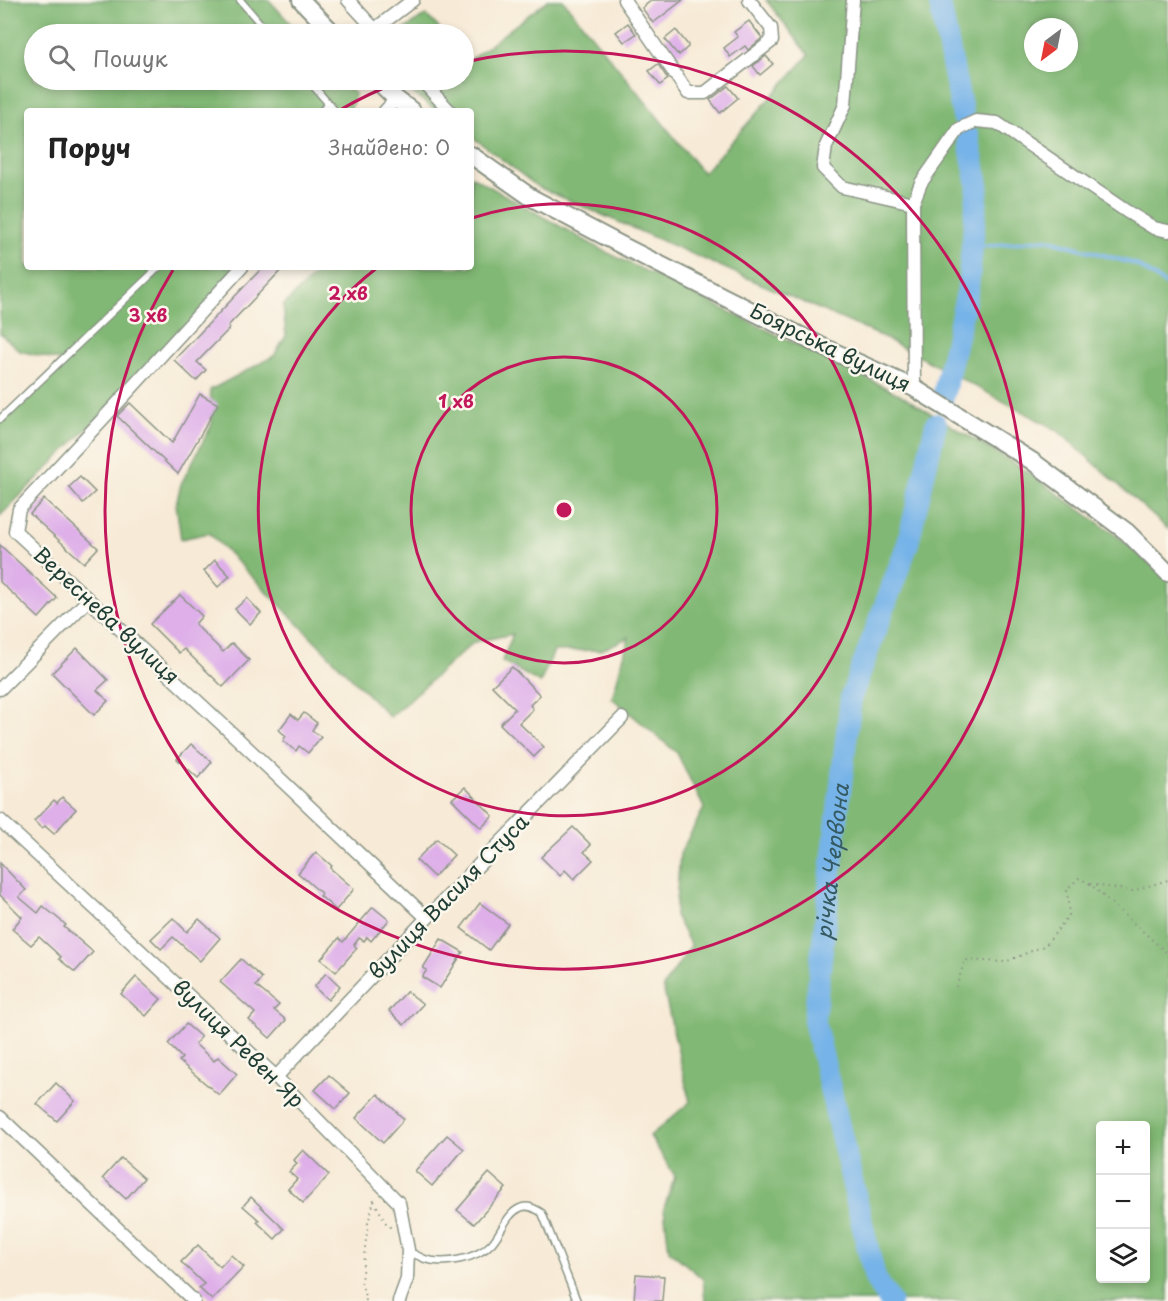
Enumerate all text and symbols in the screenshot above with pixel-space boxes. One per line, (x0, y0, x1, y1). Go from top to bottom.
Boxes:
north arrow (1024, 18, 1078, 72)
search box (24, 24, 474, 90)
icon: search (45, 41, 78, 74)
text: Пошук (93, 41, 168, 74)
text: Поруч (48, 128, 131, 167)
text: Знайдено: 0 (329, 132, 450, 162)
text: 2 хв (328, 279, 368, 306)
street label: Боярська вулиця (745, 293, 917, 399)
text: 3 хв (129, 301, 167, 328)
text: 1 хв (438, 387, 474, 414)
centre of rings (554, 500, 574, 520)
street label: Вереснева вулиця (27, 538, 188, 691)
water label: річка Червона (805, 781, 856, 941)
street label: вулиця Василя Стуса (360, 805, 535, 986)
street label: вулиця Ревен Яр (166, 971, 313, 1114)
map controls (1096, 1121, 1150, 1283)
button: + (1096, 1121, 1150, 1175)
button: − (1096, 1175, 1150, 1229)
button: layers (1096, 1229, 1150, 1283)

